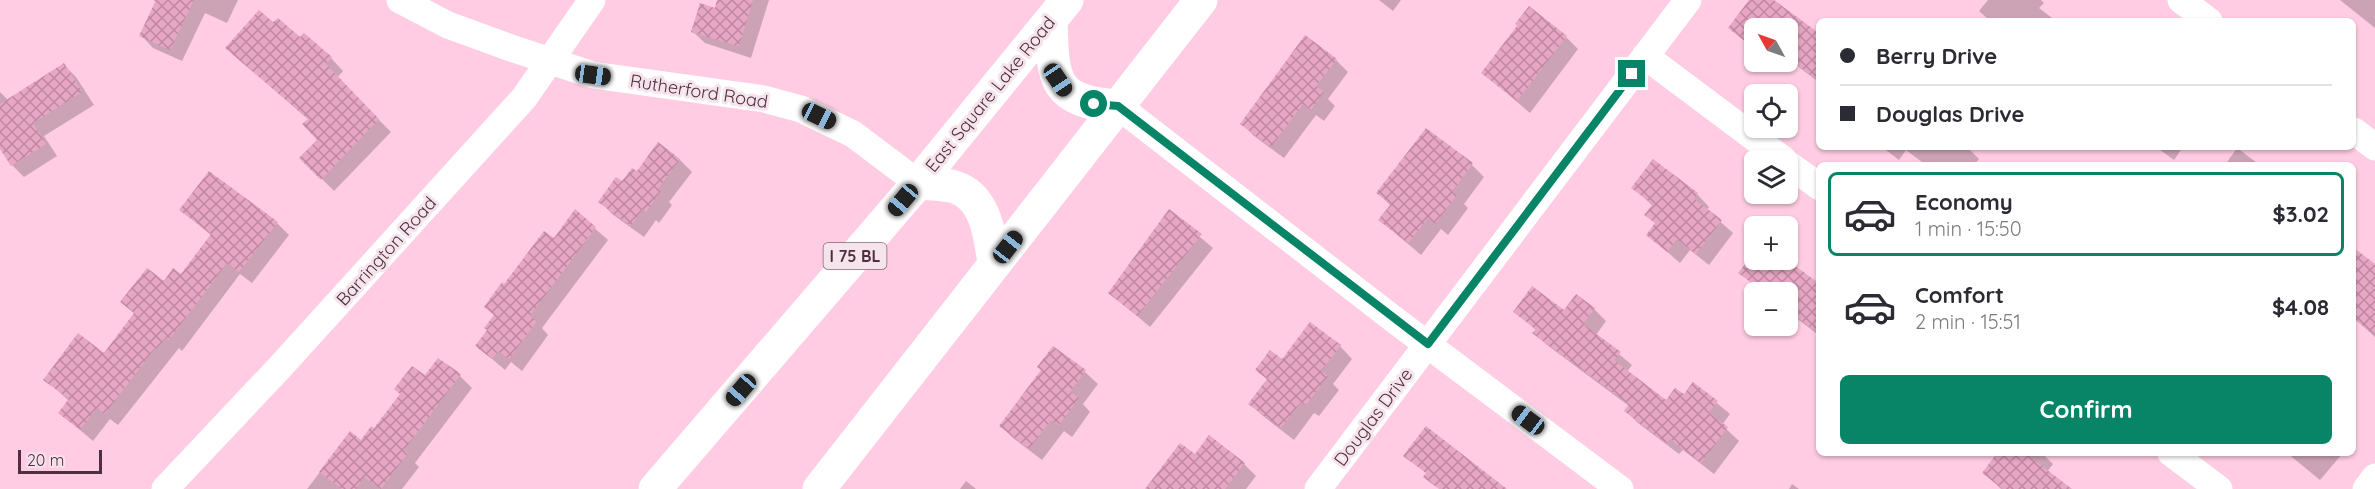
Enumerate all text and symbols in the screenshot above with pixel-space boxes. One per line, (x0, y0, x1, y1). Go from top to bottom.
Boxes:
street label: East Square Lake Road (920, 11, 1060, 177)
north arrow (1744, 18, 1798, 72)
map controls (1744, 18, 1798, 336)
text: Berry Drive (1876, 42, 1997, 70)
car (1040, 60, 1076, 100)
route end (1618, 60, 1645, 87)
car (574, 64, 612, 86)
street label: Rutherford Road (628, 69, 770, 113)
button: locate (1744, 84, 1798, 138)
route start (1080, 90, 1107, 117)
car (799, 100, 839, 132)
text: Douglas Drive (1876, 100, 2025, 128)
button: layers (1744, 150, 1798, 204)
car (885, 180, 921, 220)
icon: car (1843, 187, 1897, 241)
text: Economy (1915, 188, 2013, 216)
street label: Barrington Road (331, 192, 441, 310)
text: $3.02 (2273, 200, 2329, 228)
button: + (1744, 216, 1798, 270)
text: 1 min · 15:50 (1915, 216, 2022, 241)
car (990, 227, 1026, 267)
road number: I 75 BL (824, 243, 886, 269)
icon: car (1843, 280, 1897, 334)
text: Comfort (1915, 281, 2004, 309)
button: − (1744, 282, 1798, 336)
text: $4.08 (2272, 293, 2329, 321)
text: 2 min · 15:51 (1915, 309, 2021, 334)
street label: Douglas Drive (1329, 363, 1417, 471)
car (722, 371, 760, 409)
button: Confirm (1840, 375, 2332, 444)
car (1508, 402, 1548, 438)
scale bar (18, 447, 102, 474)
text: 20 m (27, 450, 64, 470)

